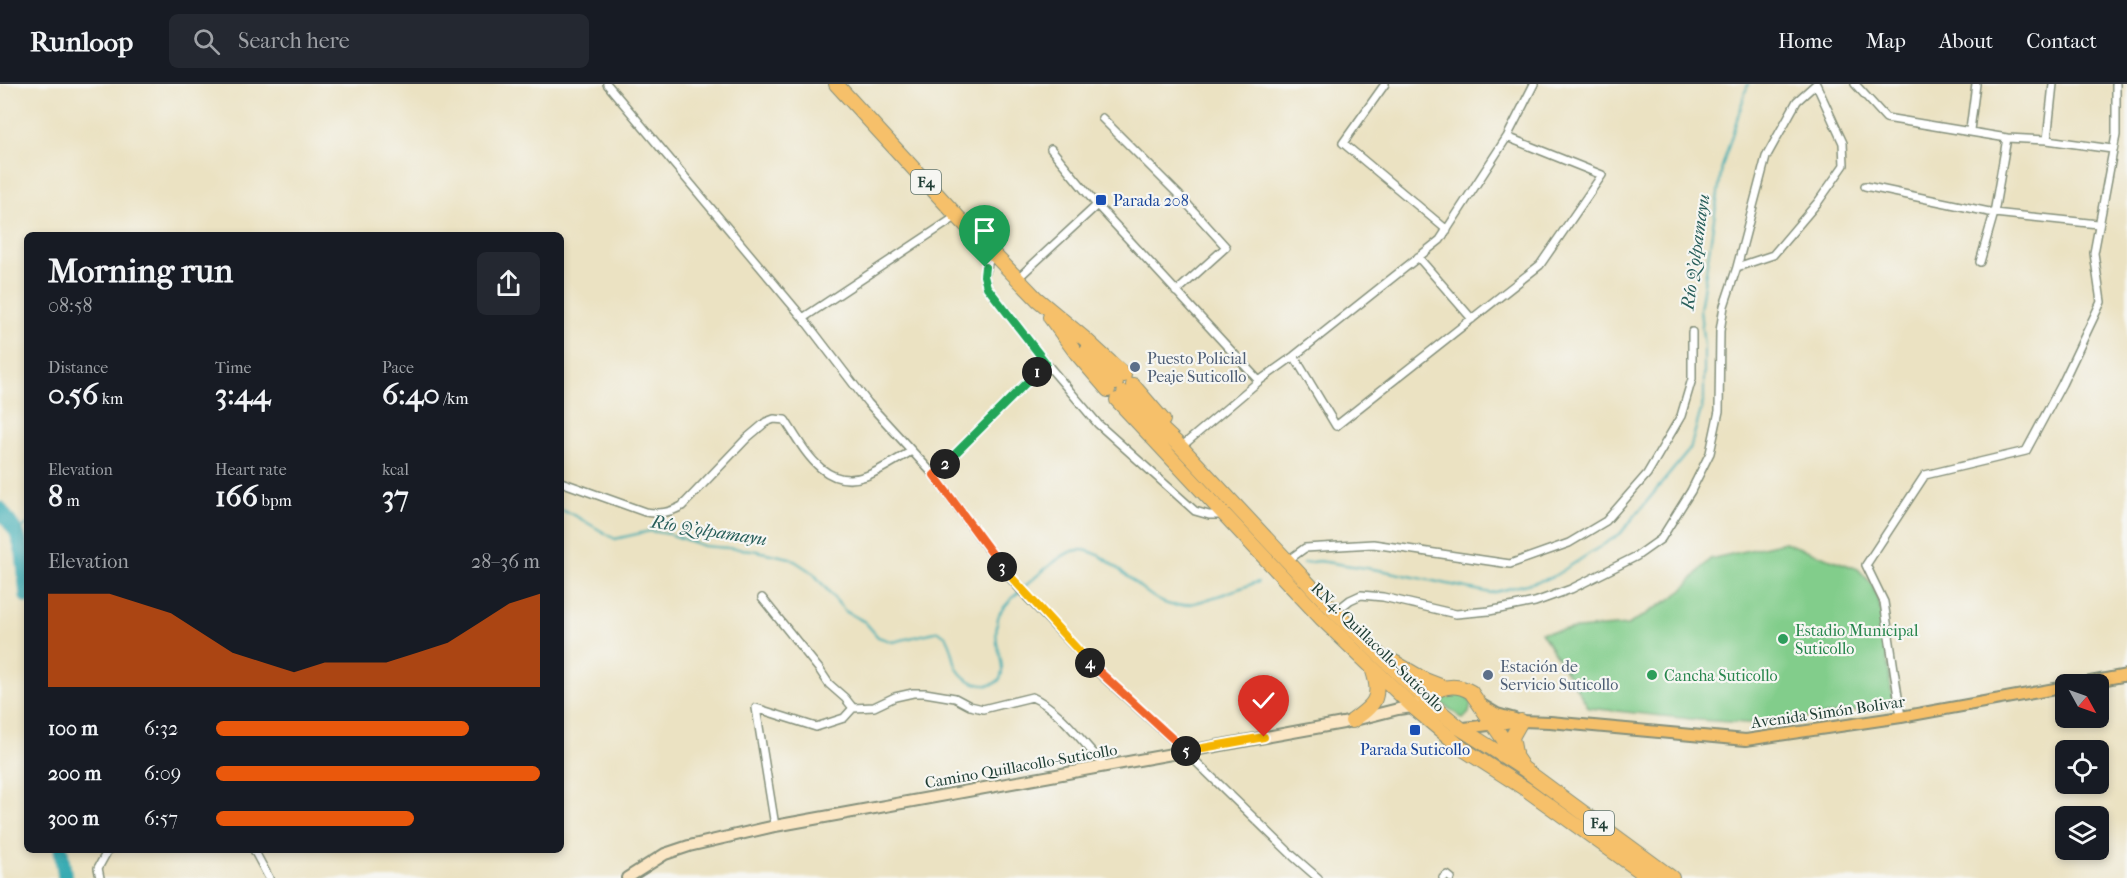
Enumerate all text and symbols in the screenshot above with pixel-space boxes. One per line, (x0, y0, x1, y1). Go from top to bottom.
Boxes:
search box (169, 14, 589, 68)
text: Runloop (30, 25, 133, 58)
icon: search (190, 25, 223, 58)
text: Search here (238, 28, 350, 54)
text: Home (1778, 29, 1833, 53)
text: Map (1866, 29, 1906, 53)
text: About (1939, 29, 1993, 53)
text: Contact (2026, 29, 2097, 53)
road number: F4 (911, 170, 941, 194)
place label: Parada 208 (1113, 191, 1189, 210)
marker: Parada 208 (1094, 193, 1108, 207)
water label: Río Q'olpamayu (1677, 193, 1715, 312)
pin (959, 205, 1010, 267)
icon: arrive (968, 214, 1001, 247)
text: Morning run (48, 252, 233, 291)
button: share (477, 252, 540, 315)
text: 08:58 (48, 294, 93, 317)
place label: Puesto Policial Peaje Suticollo (1147, 349, 1247, 386)
pin: 1 (1022, 357, 1052, 387)
text: Distance (48, 358, 108, 377)
text: Time (215, 358, 251, 377)
text: Pace (382, 358, 414, 377)
marker: Puesto Policial Peaje Suticollo (1128, 360, 1142, 374)
text: 1 (1034, 362, 1040, 381)
text: 0.56 (48, 377, 98, 412)
text: 3:44 (215, 377, 270, 412)
text: 6:40 (382, 377, 440, 412)
text: km (98, 389, 123, 408)
text: /km (440, 389, 469, 408)
pin: 2 (930, 449, 960, 479)
text: 2 (941, 454, 949, 473)
text: Elevation (48, 460, 113, 479)
text: Heart rate (215, 460, 287, 479)
text: kcal (382, 460, 409, 479)
text: 8 (48, 479, 63, 514)
text: 166 (215, 479, 258, 514)
text: 37 (382, 479, 409, 514)
text: m (63, 491, 80, 510)
text: bpm (258, 491, 292, 510)
water label: Río Q'olpamayu (649, 511, 768, 551)
text: Elevation (48, 550, 129, 573)
text: 28–36 m (471, 550, 540, 573)
pin: 3 (987, 552, 1017, 582)
text: 3 (999, 557, 1005, 576)
street label: RN4: Quillacollo-Suticollo (1307, 578, 1449, 716)
place label: Estadio Municipal Suticollo (1795, 621, 1919, 658)
marker: Estadio Municipal Suticollo (1776, 632, 1790, 646)
pin: 4 (1075, 648, 1105, 678)
text: 4 (1085, 653, 1095, 672)
place label: Estación de Servicio Suticollo (1500, 657, 1618, 694)
place label: Cancha Suticollo (1664, 666, 1778, 685)
marker: Estación de Servicio Suticollo (1481, 668, 1495, 682)
marker: Cancha Suticollo (1645, 668, 1659, 682)
north arrow (2055, 674, 2109, 728)
map controls (2055, 674, 2109, 860)
pin (1238, 675, 1289, 737)
icon: check (1247, 684, 1280, 717)
street label: Avenida Simón Bolivar (1749, 692, 1906, 732)
text: 100 m (48, 717, 98, 740)
text: 6:32 (144, 717, 178, 740)
marker: Parada Suticollo (1408, 723, 1422, 737)
pin: 5 (1171, 736, 1201, 766)
street label: Camino Quillacollo-Suticollo (923, 740, 1119, 792)
place label: Parada Suticollo (1360, 740, 1470, 759)
button: locate (2055, 740, 2109, 794)
text: 5 (1183, 741, 1189, 760)
text: 200 m (48, 762, 101, 785)
text: 6:09 (144, 762, 181, 785)
button: layers (2055, 806, 2109, 860)
text: 300 m (48, 807, 99, 830)
text: 6:57 (144, 807, 178, 830)
road number: F4 (1584, 811, 1614, 835)

